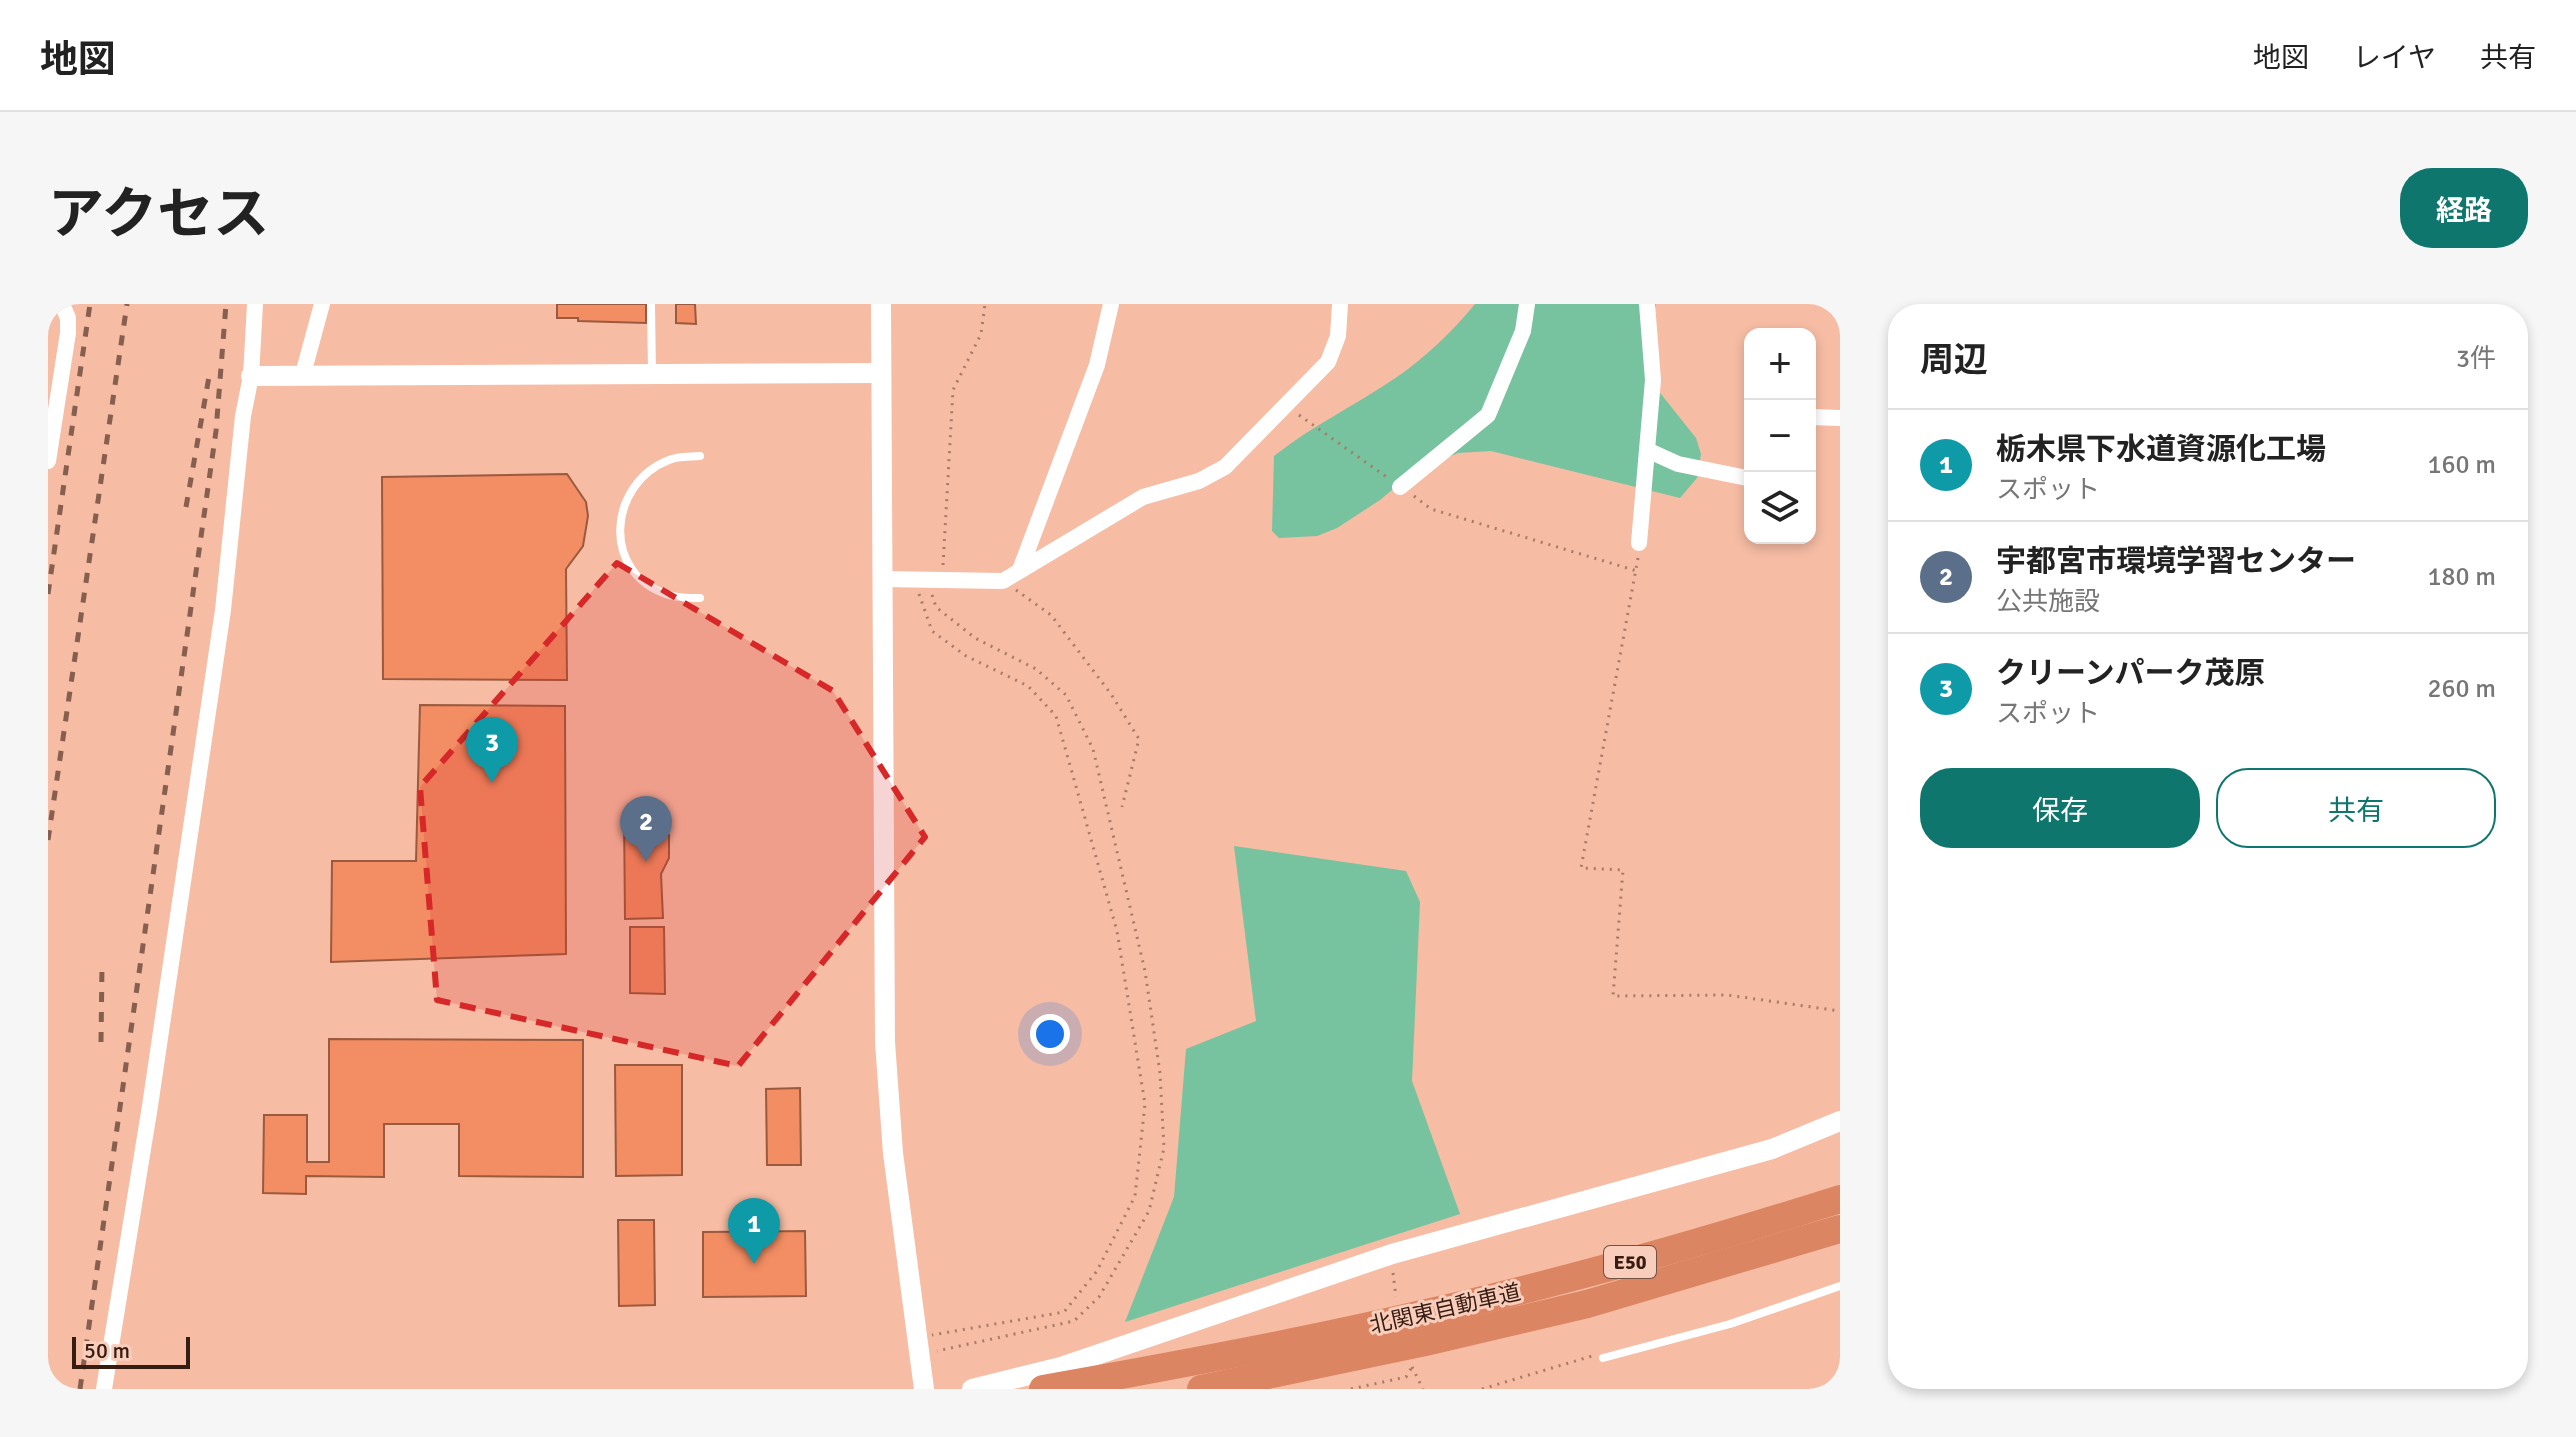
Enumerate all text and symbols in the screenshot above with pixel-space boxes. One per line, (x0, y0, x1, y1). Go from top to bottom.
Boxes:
text: 地図 (40, 36, 116, 83)
text: 地図 (2253, 41, 2309, 75)
text: レイヤ (2353, 41, 2436, 75)
text: 共有 (2480, 41, 2536, 75)
button: 経路 (2400, 168, 2528, 248)
text: アクセス (48, 180, 269, 249)
map controls (1744, 328, 1816, 544)
button: + (1744, 328, 1816, 400)
text: 周辺 (1920, 339, 1988, 381)
text: 3件 (2456, 343, 2496, 375)
button: − (1744, 400, 1816, 472)
text: 栃木県下水道資源化工場 (1996, 431, 2326, 468)
text: 1 (1939, 449, 1953, 481)
text: 160 m (2427, 449, 2496, 481)
button: layers (1744, 472, 1816, 544)
text: スポット (1996, 474, 2100, 506)
text: 宇都宮市環境学習センター (1996, 543, 2356, 580)
text: 2 (1939, 561, 1953, 593)
text: 180 m (2427, 561, 2496, 593)
text: 公共施設 (1996, 586, 2100, 618)
text: クリーンパーク茂原 (1996, 655, 2265, 692)
text: 3 (1939, 673, 1953, 705)
text: 260 m (2427, 673, 2496, 705)
text: スポット (1996, 698, 2100, 730)
pin: 3 (466, 717, 518, 783)
button: 保存 (1920, 768, 2200, 848)
button: 共有 (2216, 768, 2496, 848)
pin: 2 (620, 796, 672, 862)
your location (1030, 1014, 1070, 1054)
pin: 1 (728, 1198, 780, 1264)
road number: E50 (1604, 1246, 1656, 1278)
street label: 北関東自動車道 (1367, 1278, 1523, 1339)
scale bar (72, 1333, 190, 1369)
text: 50 m (84, 1337, 130, 1364)

